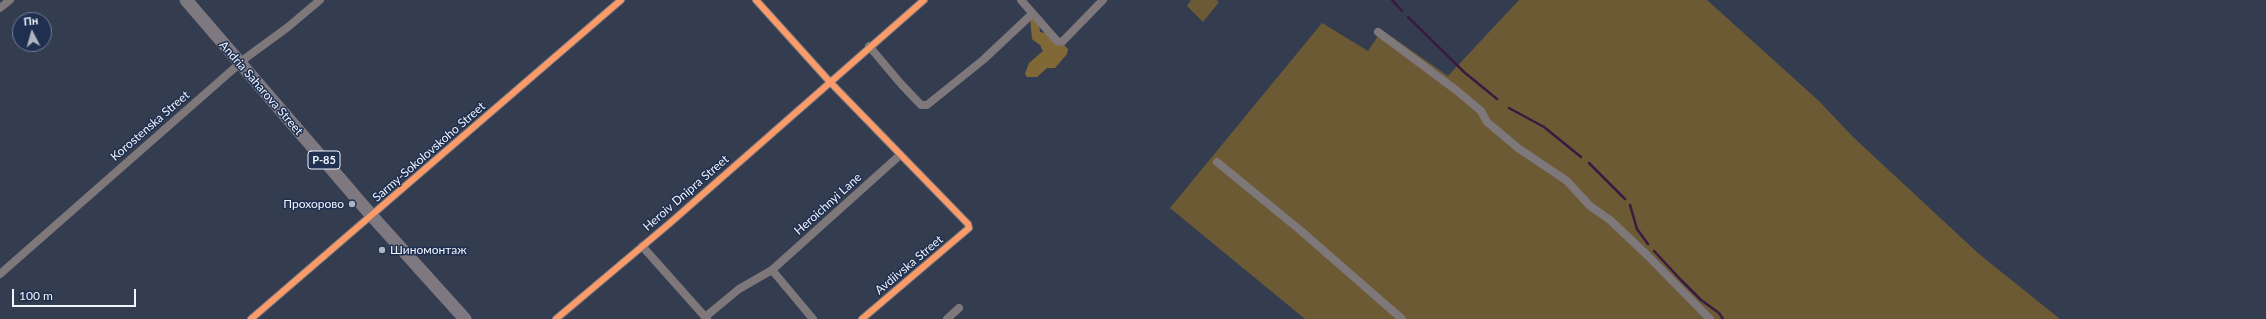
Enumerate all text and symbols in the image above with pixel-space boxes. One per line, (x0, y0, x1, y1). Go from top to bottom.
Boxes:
north arrow (12, 12, 52, 52)
text: Пн (23, 13, 39, 28)
street label: Andria Saharova Street (216, 38, 306, 138)
street label: Korostenska Street (108, 88, 192, 164)
street label: Sarmy-Sokolovskoho Street (370, 99, 488, 205)
road number: Р-85 (308, 151, 340, 169)
street label: Heroiv Dnipra Street (640, 152, 732, 234)
street label: Heroichnyi Lane (791, 170, 865, 238)
place label: Прохорово (283, 197, 344, 211)
marker: Прохорово (347, 199, 357, 209)
street label: Avdiivska Street (872, 232, 946, 298)
place label: Шиномонтаж (390, 243, 467, 257)
marker: Шиномонтаж (377, 245, 387, 255)
scale bar (14, 281, 138, 307)
text: 100 m (19, 288, 53, 303)

